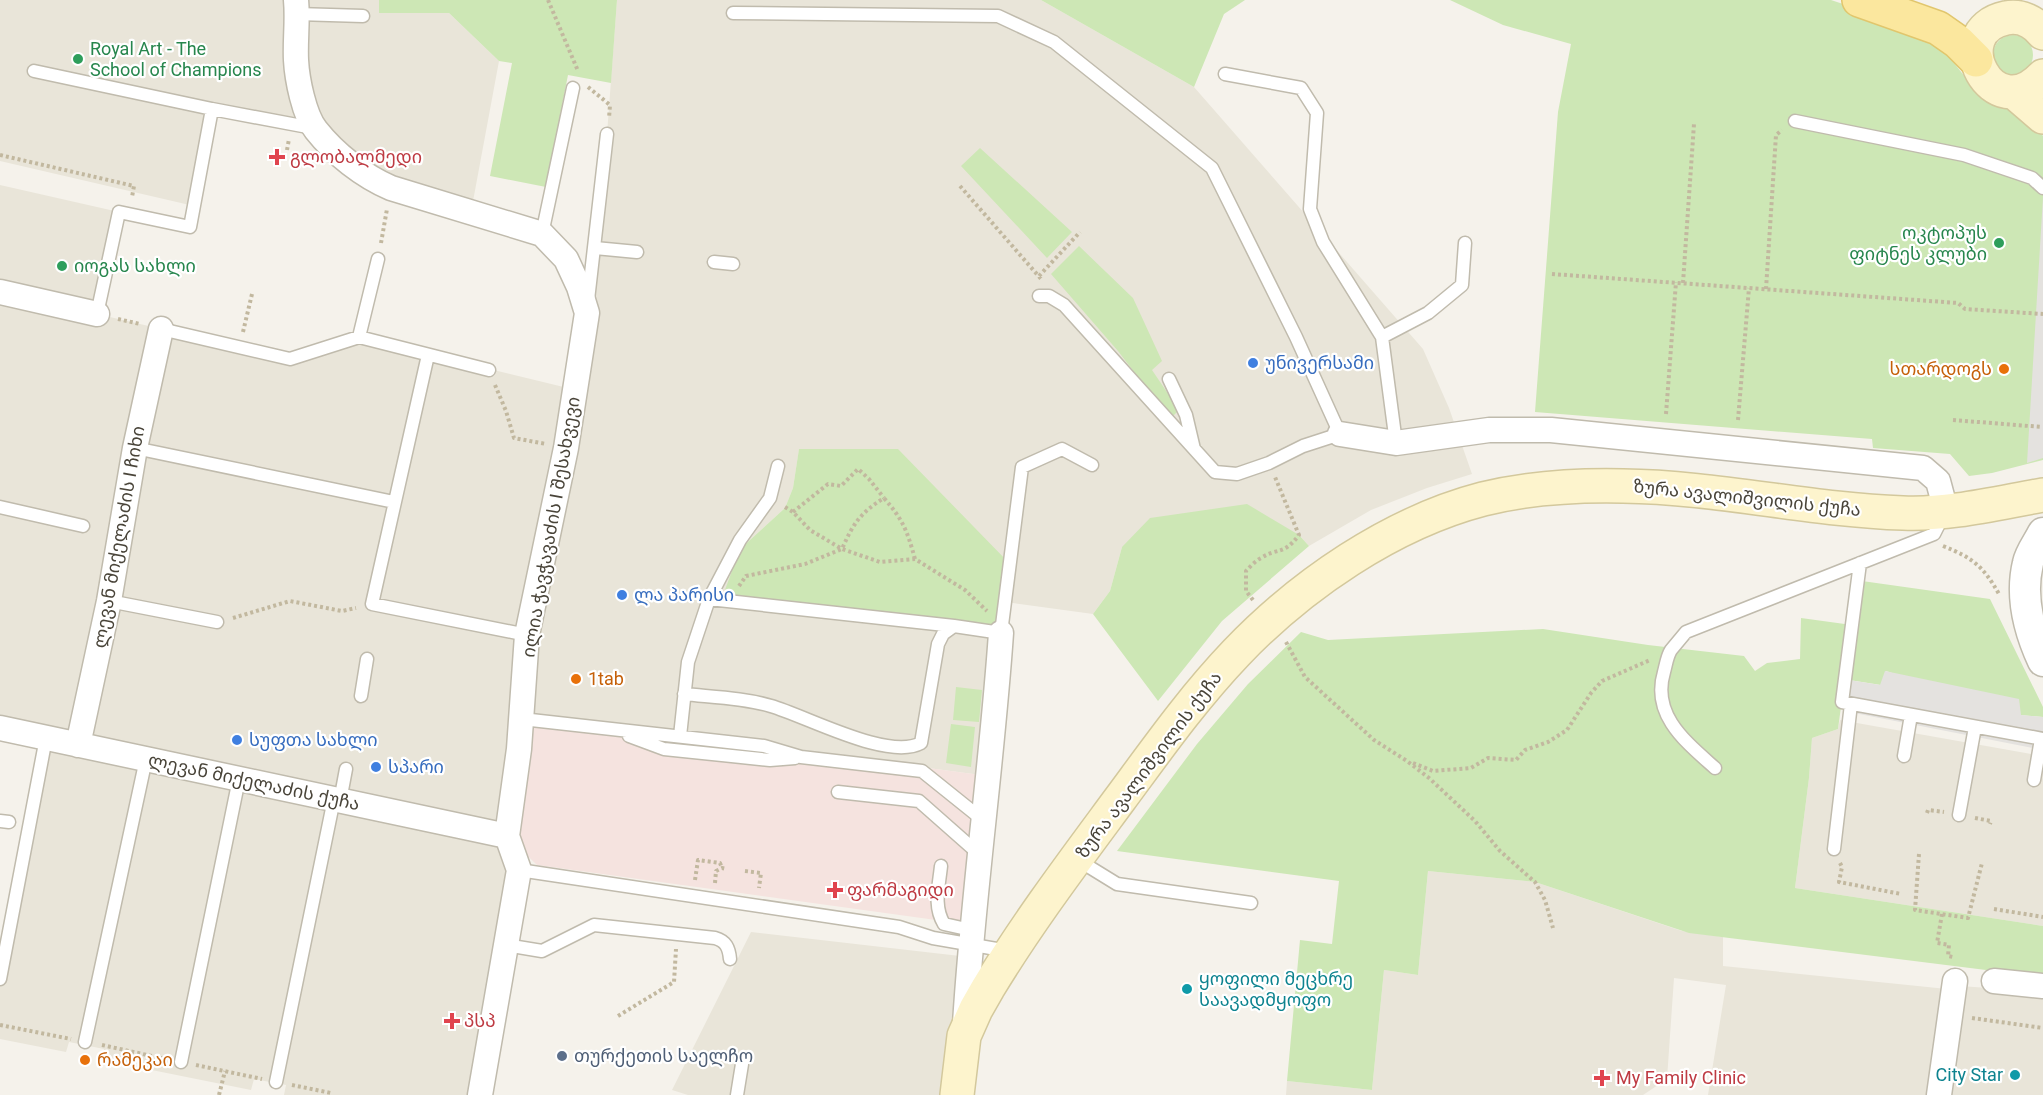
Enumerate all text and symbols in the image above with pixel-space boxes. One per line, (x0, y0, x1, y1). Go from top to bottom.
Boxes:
place label: Royal Art - The School of Champions (90, 38, 262, 80)
marker: Royal Art - The School of Champions (71, 52, 85, 66)
place label: გლობალმედი (290, 146, 422, 168)
marker: გლობალმედი (268, 148, 286, 166)
place label: ოკტოპუს ფიტნეს კლუბი (1849, 222, 1987, 265)
marker: ოკტოპუს ფიტნეს კლუბი (1992, 236, 2006, 250)
place label: იოგას სახლი (74, 255, 196, 277)
marker: იოგას სახლი (55, 259, 69, 273)
place label: უნივერსამი (1265, 352, 1374, 374)
marker: უნივერსამი (1246, 356, 1260, 370)
place label: სთარდოგს (1890, 358, 1992, 380)
marker: სთარდოგს (1997, 362, 2011, 376)
street label: ილია ჭავჭავაძის I შესახვევი (517, 395, 585, 659)
street label: ლევან მიქელაძის I ჩიხი (89, 424, 149, 650)
street label: ზურა ავალიშვილის ქუჩა (1632, 475, 1862, 521)
place label: ლა პარისი (634, 584, 734, 606)
marker: ლა პარისი (615, 588, 629, 602)
street label: ზურა ავალიშვილის ქუჩა (1071, 667, 1227, 863)
place label: 1tab (588, 668, 624, 689)
marker: 1tab (569, 672, 583, 686)
place label: სუფთა სახლი (249, 729, 378, 751)
marker: სუფთა სახლი (230, 733, 244, 747)
street label: ლევან მიქელაძის ქუჩა (146, 749, 362, 815)
place label: სპარი (388, 756, 444, 777)
marker: სპარი (369, 760, 383, 774)
place label: ფარმაგიდი (847, 879, 954, 901)
marker: ფარმაგიდი (828, 883, 842, 897)
place label: ყოფილი მეცხრე საავადმყოფო (1199, 968, 1353, 1011)
marker: ყოფილი მეცხრე საავადმყოფო (1180, 982, 1194, 996)
place label: პსპ (464, 1010, 496, 1031)
marker: პსპ (445, 1014, 459, 1028)
place label: თურქეთის საელჩო (574, 1045, 753, 1067)
place label: რამეკაი (97, 1049, 173, 1071)
marker: თურქეთის საელჩო (555, 1049, 569, 1063)
marker: რამეკაი (78, 1053, 92, 1067)
place label: City Star (1936, 1064, 2003, 1085)
place label: My Family Clinic (1616, 1067, 1746, 1088)
marker: City Star (2008, 1068, 2022, 1082)
marker: My Family Clinic (1593, 1069, 1611, 1087)

